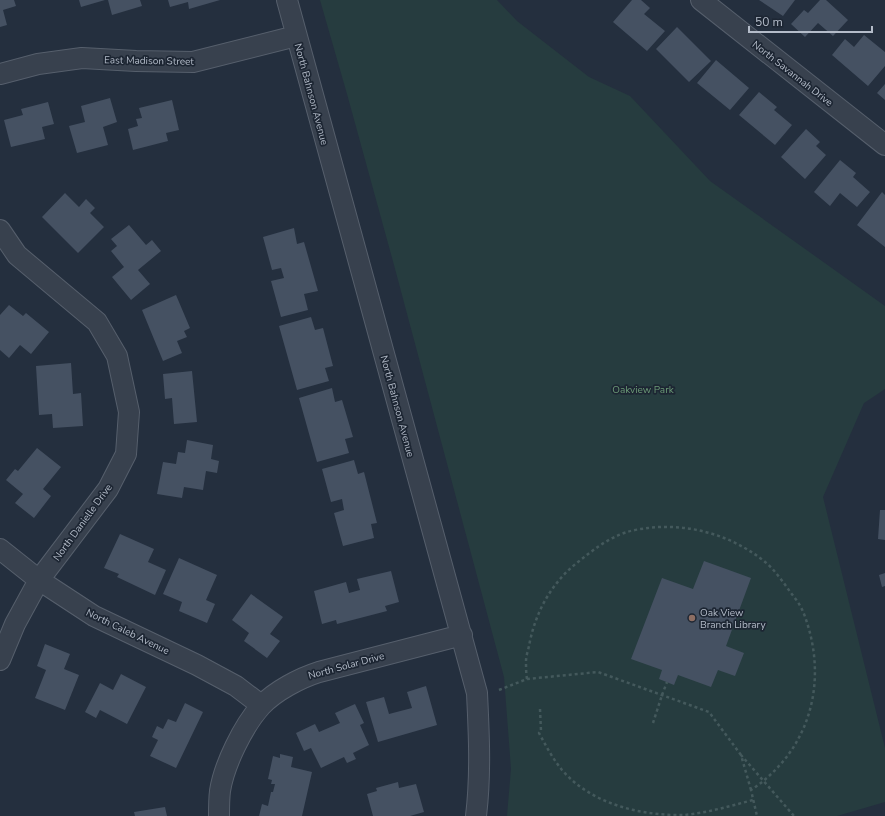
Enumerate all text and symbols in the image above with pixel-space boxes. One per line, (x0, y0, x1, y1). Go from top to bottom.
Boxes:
scale bar (749, 8, 872, 34)
text: 50 m (755, 14, 783, 30)
street label: North Savannah Drive (749, 38, 836, 110)
street label: North Bahnson Avenue (291, 42, 331, 147)
street label: East Madison Street (104, 53, 194, 69)
street label: North Bahnson Avenue (377, 354, 417, 459)
park label: Oakview Park (612, 383, 675, 397)
street label: North Danielle Drive (50, 481, 116, 564)
street label: North Caleb Avenue (84, 606, 172, 658)
place label: Oak View Branch Library (700, 606, 766, 632)
marker: Oak View Branch Library (687, 613, 697, 623)
street label: North Solar Drive (307, 649, 386, 683)

